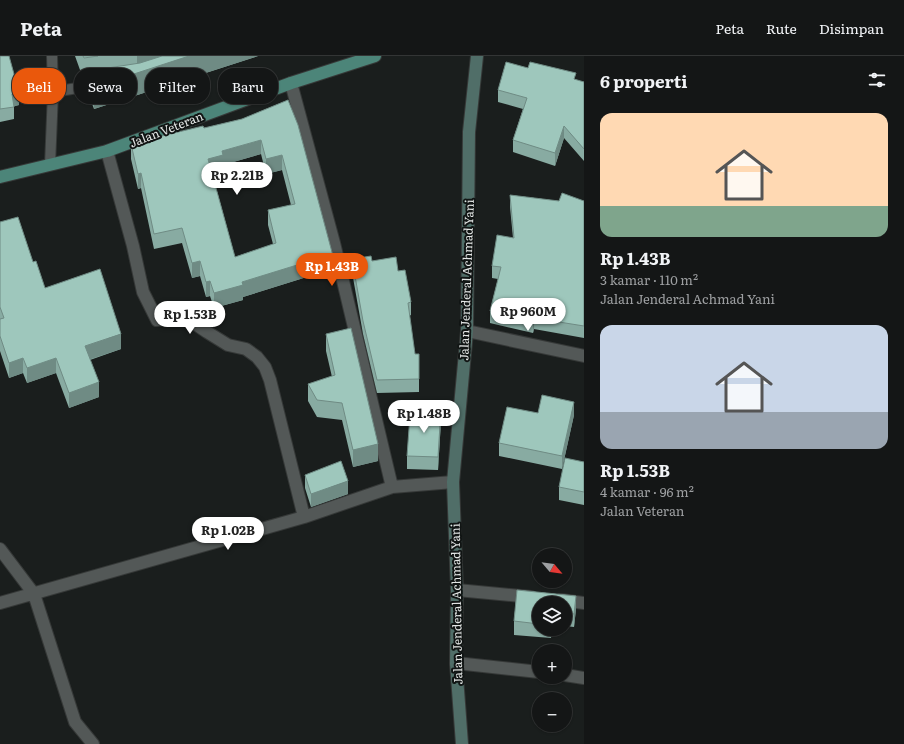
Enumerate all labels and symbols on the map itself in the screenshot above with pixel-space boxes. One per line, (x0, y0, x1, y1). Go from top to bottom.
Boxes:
street label: Jalan Veteran (126, 107, 206, 151)
pin: Rp 2.21B (196, 162, 278, 196)
street label: Jalan Jenderal Achmad Yani (454, 199, 478, 361)
pin: Rp 1.43B (291, 253, 373, 287)
pin: Rp 960M (491, 298, 565, 332)
pin: Rp 1.53B (149, 301, 231, 335)
pin: Rp 1.48B (383, 400, 465, 434)
pin: Rp 1.02B (187, 517, 269, 551)
street label: Jalan Jenderal Achmad Yani (446, 523, 466, 685)
north arrow (532, 548, 572, 588)

